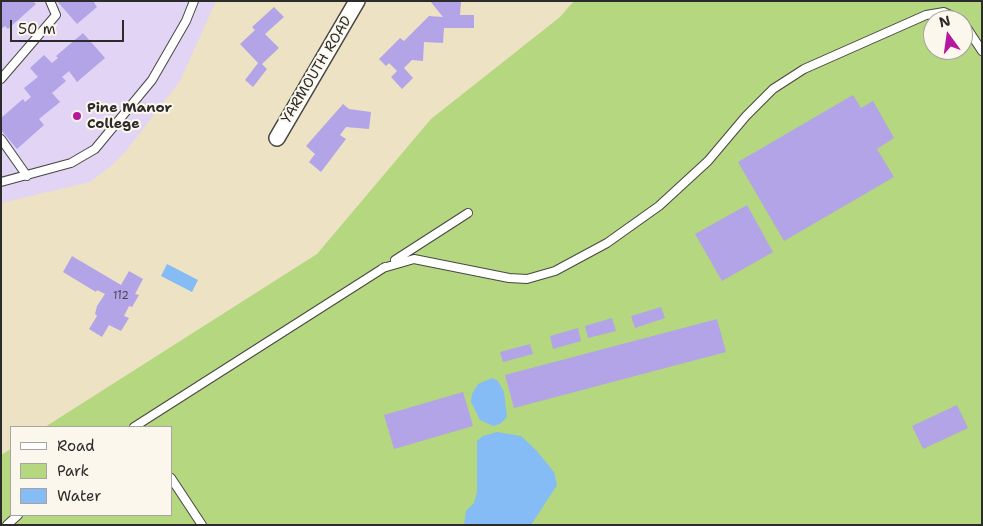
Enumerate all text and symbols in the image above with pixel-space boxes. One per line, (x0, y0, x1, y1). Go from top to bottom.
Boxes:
scale bar (12, 10, 126, 42)
north arrow (923, 10, 973, 60)
text: N (937, 11, 952, 31)
street label: YARMOUTH ROAD (278, 13, 356, 127)
text: 50 m (18, 19, 56, 39)
place label: Pine Manor College (87, 100, 172, 132)
marker: Pine Manor College (71, 110, 83, 122)
house number: 112 (113, 289, 129, 303)
legend (10, 426, 172, 516)
text: Road (57, 436, 95, 456)
text: Park (57, 461, 89, 481)
text: Water (57, 486, 101, 506)

